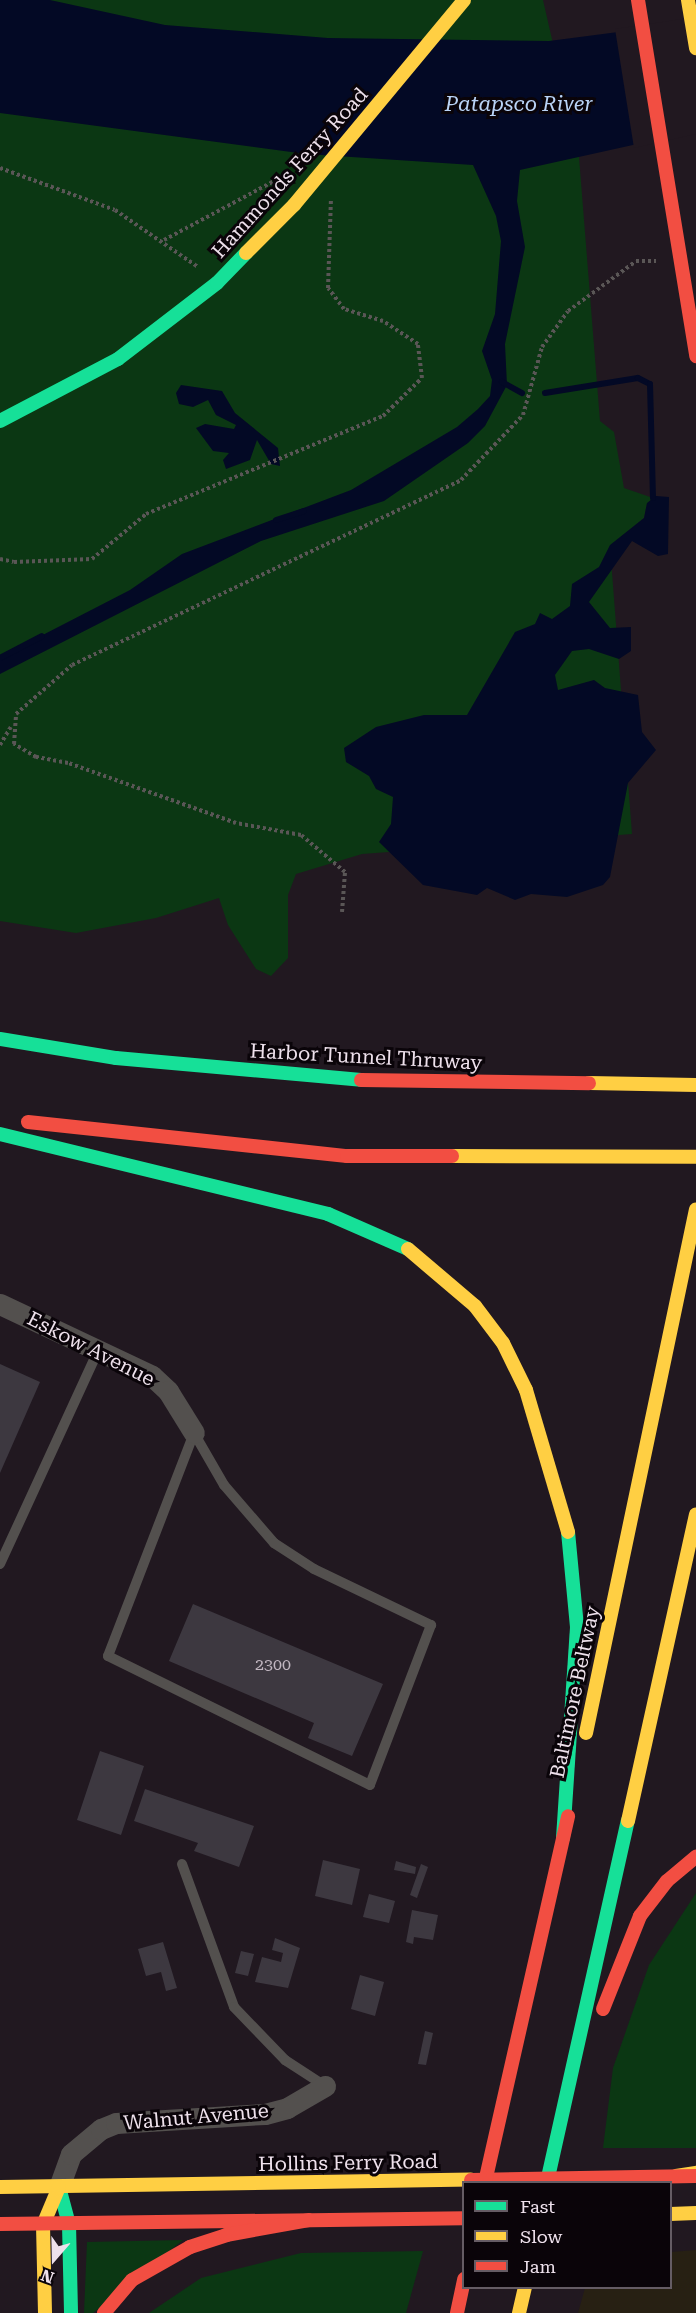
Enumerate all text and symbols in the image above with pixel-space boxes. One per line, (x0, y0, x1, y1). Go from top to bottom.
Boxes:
street label: Hammonds Ferry Road (207, 83, 373, 263)
water label: Patapsco River (445, 91, 593, 117)
street label: Harbor Tunnel Thruway (249, 1039, 483, 1075)
street label: Eskow Avenue (23, 1307, 159, 1391)
street label: Baltimore Beltway (545, 1604, 605, 1780)
house number: 2300 (255, 1655, 291, 1675)
street label: Walnut Avenue (122, 2099, 270, 2135)
street label: Hollins Ferry Road (258, 2149, 438, 2177)
legend (462, 2181, 672, 2289)
text: Fast (520, 2196, 555, 2217)
text: Slow (520, 2226, 562, 2247)
north arrow (24, 2229, 84, 2289)
text: Jam (520, 2256, 556, 2277)
text: N (39, 2265, 57, 2287)

